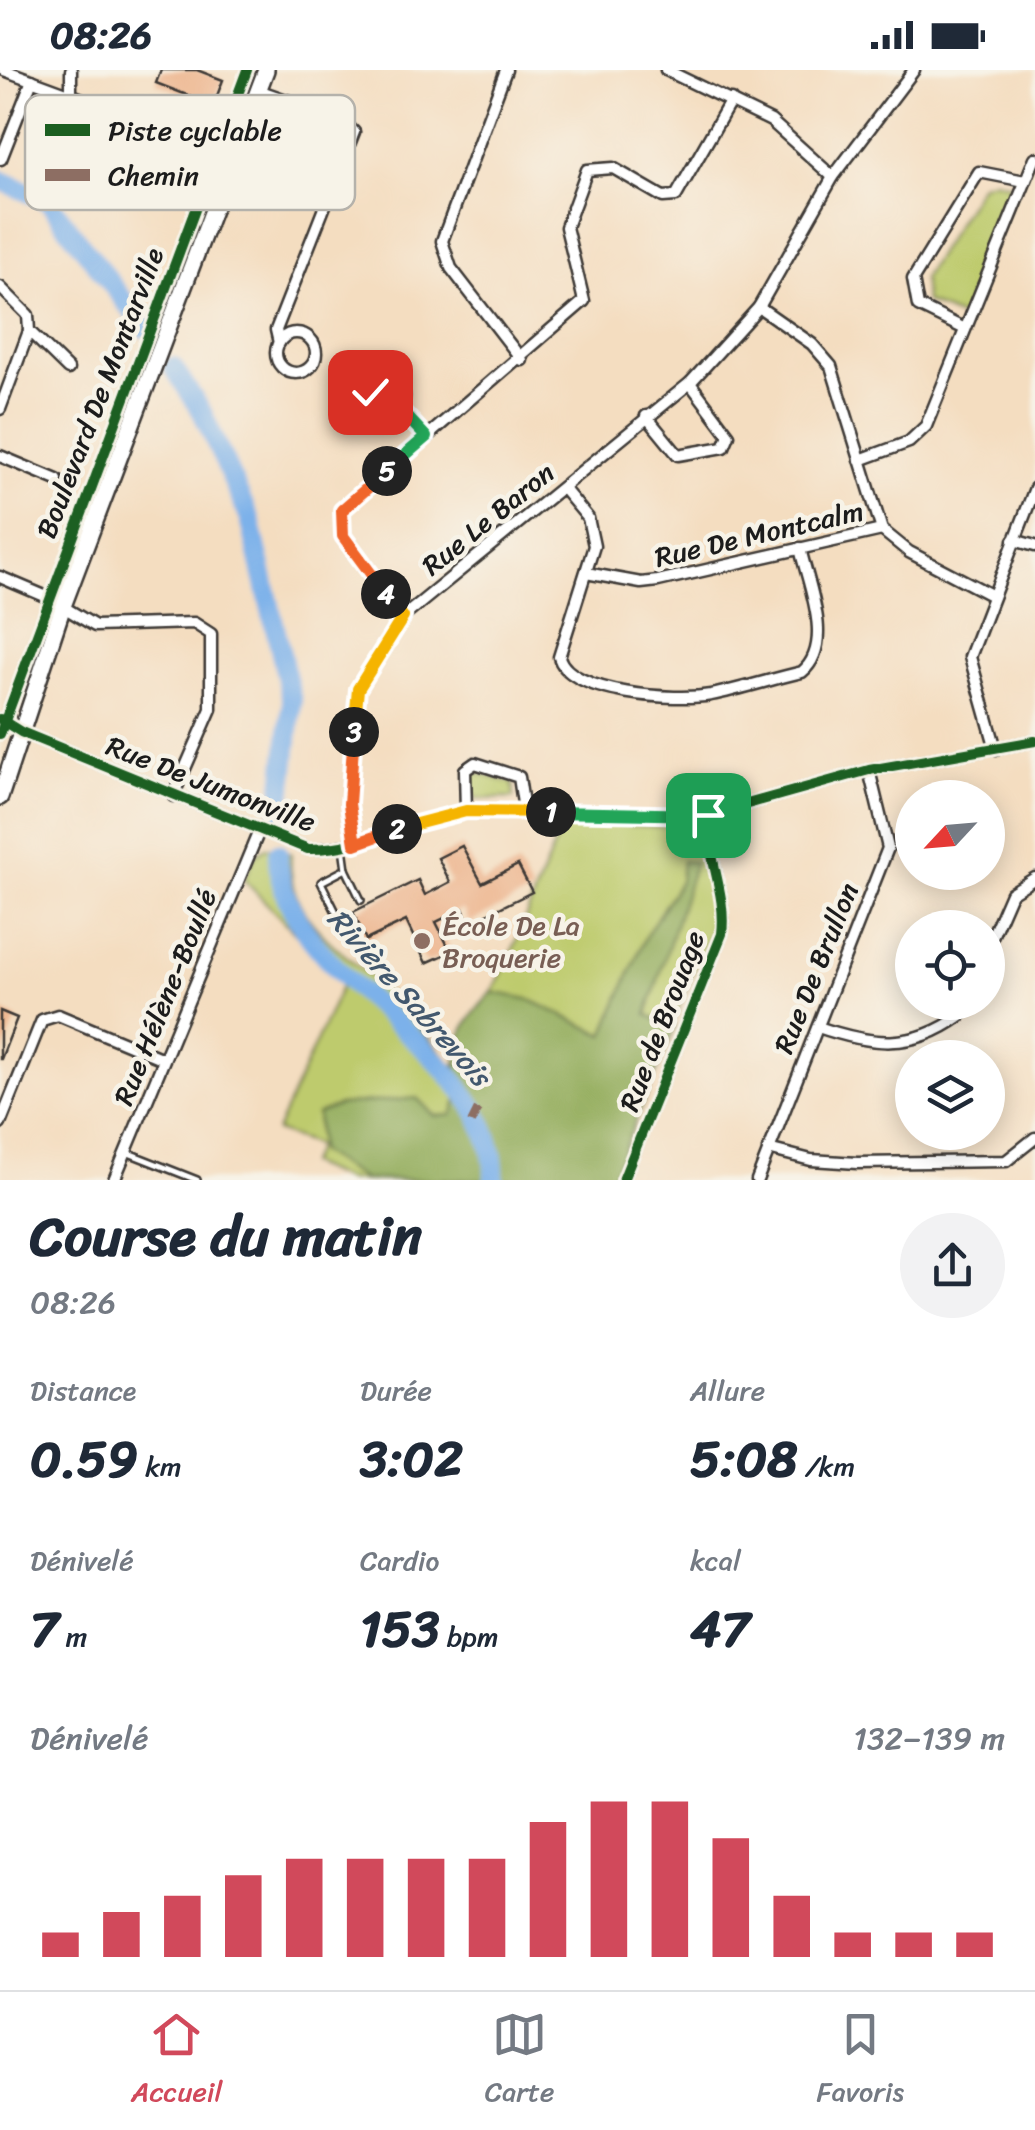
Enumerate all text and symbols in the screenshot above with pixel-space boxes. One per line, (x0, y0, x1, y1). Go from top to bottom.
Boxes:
text: 08:26 (50, 2, 152, 69)
legend (25, 95, 355, 210)
text: Piste cyclable (108, 106, 282, 155)
text: Chemin (108, 151, 199, 200)
street label: Boulevard De Montarville (22, 240, 178, 546)
pin (328, 350, 413, 435)
icon: check (343, 365, 398, 420)
pin: 5 (362, 446, 412, 496)
text: 5 (378, 446, 396, 495)
street label: Rue Le Baron (410, 450, 566, 588)
street label: Rue De Montcalm (650, 486, 868, 582)
pin: 4 (361, 569, 411, 619)
text: 4 (377, 569, 395, 618)
pin: 3 (329, 707, 379, 757)
text: 3 (346, 707, 362, 756)
street label: Rue De Jumonville (99, 721, 323, 847)
pin (666, 773, 751, 858)
north arrow (895, 780, 1005, 890)
map controls (895, 780, 1005, 1150)
pin: 1 (526, 787, 576, 837)
text: 1 (545, 787, 557, 836)
icon: arrive (681, 788, 736, 843)
pin: 2 (372, 804, 422, 854)
text: 2 (389, 804, 405, 853)
street label: Rue De Brullon (759, 875, 873, 1061)
street label: Rue Hélène-Boullé (99, 881, 231, 1113)
water label: Rivière Sabrevois (313, 895, 507, 1102)
place label: École De La Broquerie (442, 901, 580, 982)
button: locate (895, 910, 1005, 1020)
street label: Rue de Brouage (605, 923, 719, 1119)
marker: École De La Broquerie (411, 930, 433, 952)
button: layers (895, 1040, 1005, 1150)
text: Course du matin (30, 1188, 422, 1285)
button: share (900, 1213, 1005, 1318)
text: 08:26 (30, 1274, 116, 1331)
text: Distance (30, 1366, 136, 1415)
text: Durée (360, 1366, 432, 1415)
text: Allure (690, 1366, 765, 1415)
text: 0.59 (30, 1415, 138, 1504)
text: 3:02 (360, 1415, 463, 1504)
text: 5:08 (690, 1415, 797, 1504)
text: km (138, 1442, 182, 1491)
text: /km (797, 1442, 855, 1491)
text: Dénivelé (30, 1536, 134, 1585)
text: Cardio (360, 1536, 439, 1585)
text: kcal (690, 1536, 741, 1585)
text: 7 (30, 1585, 59, 1674)
text: 153 (360, 1585, 439, 1674)
text: 47 (690, 1585, 750, 1674)
text: m (59, 1612, 87, 1661)
text: bpm (439, 1612, 498, 1661)
text: Dénivelé (30, 1710, 149, 1767)
text: 132–139 m (853, 1710, 1005, 1767)
tab: Accueil (131, 2007, 223, 2116)
tab: Carte (485, 2007, 554, 2116)
tab: Favoris (817, 2007, 904, 2116)

